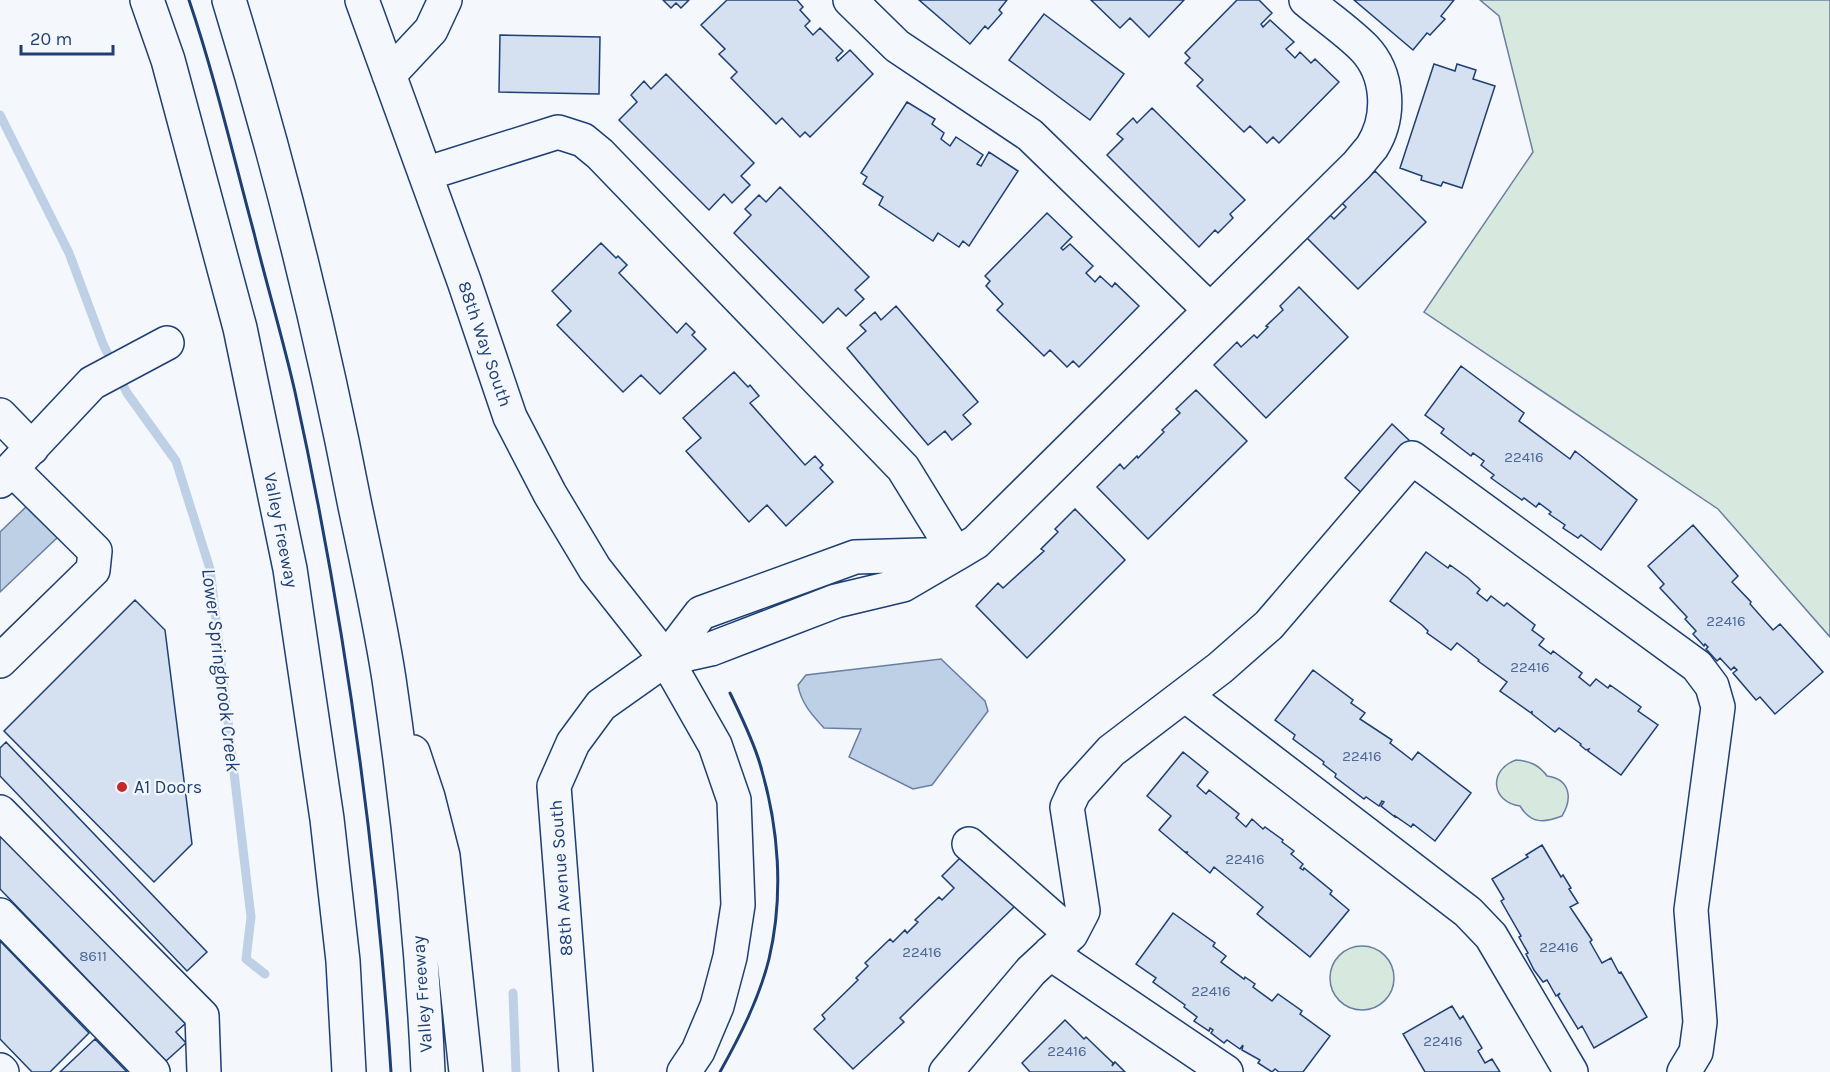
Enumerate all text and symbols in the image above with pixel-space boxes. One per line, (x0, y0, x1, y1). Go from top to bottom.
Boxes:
scale bar (21, 18, 112, 56)
text: 20 m (30, 28, 72, 50)
street label: 88th Way South (453, 278, 517, 410)
house number: 22416 (1504, 448, 1544, 466)
street label: Valley Freeway (259, 470, 303, 590)
water label: Lower Springbrook Creek (197, 567, 245, 774)
house number: 22416 (1706, 612, 1746, 630)
house number: 22416 (1510, 658, 1550, 676)
house number: 22416 (1342, 747, 1382, 765)
place label: A1 Doors (134, 776, 202, 798)
marker: A1 Doors (115, 780, 129, 794)
street label: 88th Avenue South (545, 799, 577, 957)
house number: 22416 (1225, 850, 1265, 868)
street label: Valley Freeway (407, 934, 437, 1053)
house number: 22416 (1539, 938, 1579, 956)
house number: 22416 (902, 943, 942, 961)
house number: 8611 (79, 947, 107, 965)
house number: 22416 (1191, 982, 1231, 1000)
house number: 22416 (1423, 1032, 1463, 1050)
house number: 22416 (1047, 1042, 1087, 1060)

